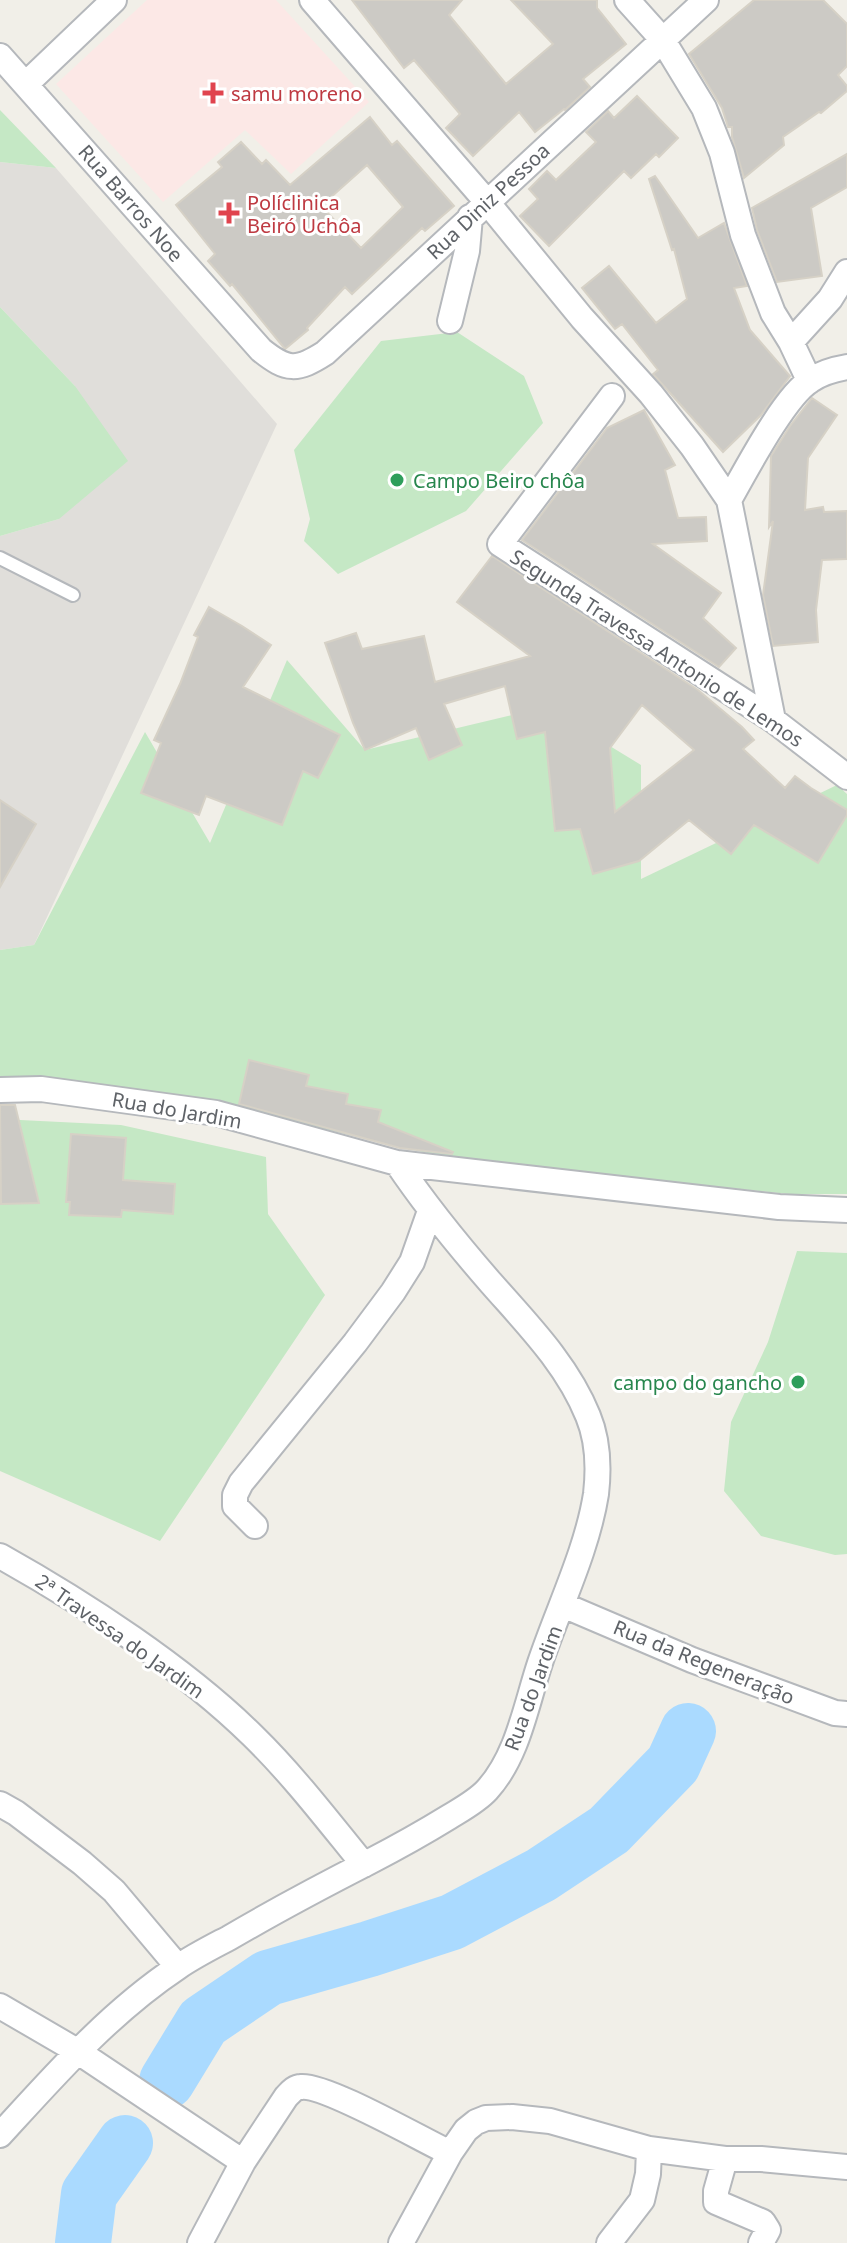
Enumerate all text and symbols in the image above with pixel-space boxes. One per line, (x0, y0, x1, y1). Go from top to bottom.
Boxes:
place label: samu moreno (231, 80, 362, 107)
marker: samu moreno (202, 82, 224, 104)
street label: Rua Diniz Pessoa (421, 137, 555, 265)
street label: Rua Barros Noe (73, 139, 189, 267)
place label: Políclinica Beiró Uchôa (247, 189, 362, 239)
marker: Políclinica Beiró Uchôa (218, 202, 240, 224)
place label: Campo Beiro chôa (413, 467, 585, 494)
marker: Campo Beiro chôa (388, 471, 406, 489)
street label: Segunda Travessa Antonio de Lemos (505, 543, 809, 753)
street label: Rua do Jardim (110, 1085, 244, 1135)
place label: campo do gancho (613, 1369, 782, 1396)
marker: campo do gancho (789, 1373, 807, 1391)
street label: 2ª Travessa do Jardim (30, 1567, 210, 1705)
street label: Rua da Regeneração (610, 1613, 798, 1711)
street label: Rua do Jardim (498, 1622, 568, 1754)

